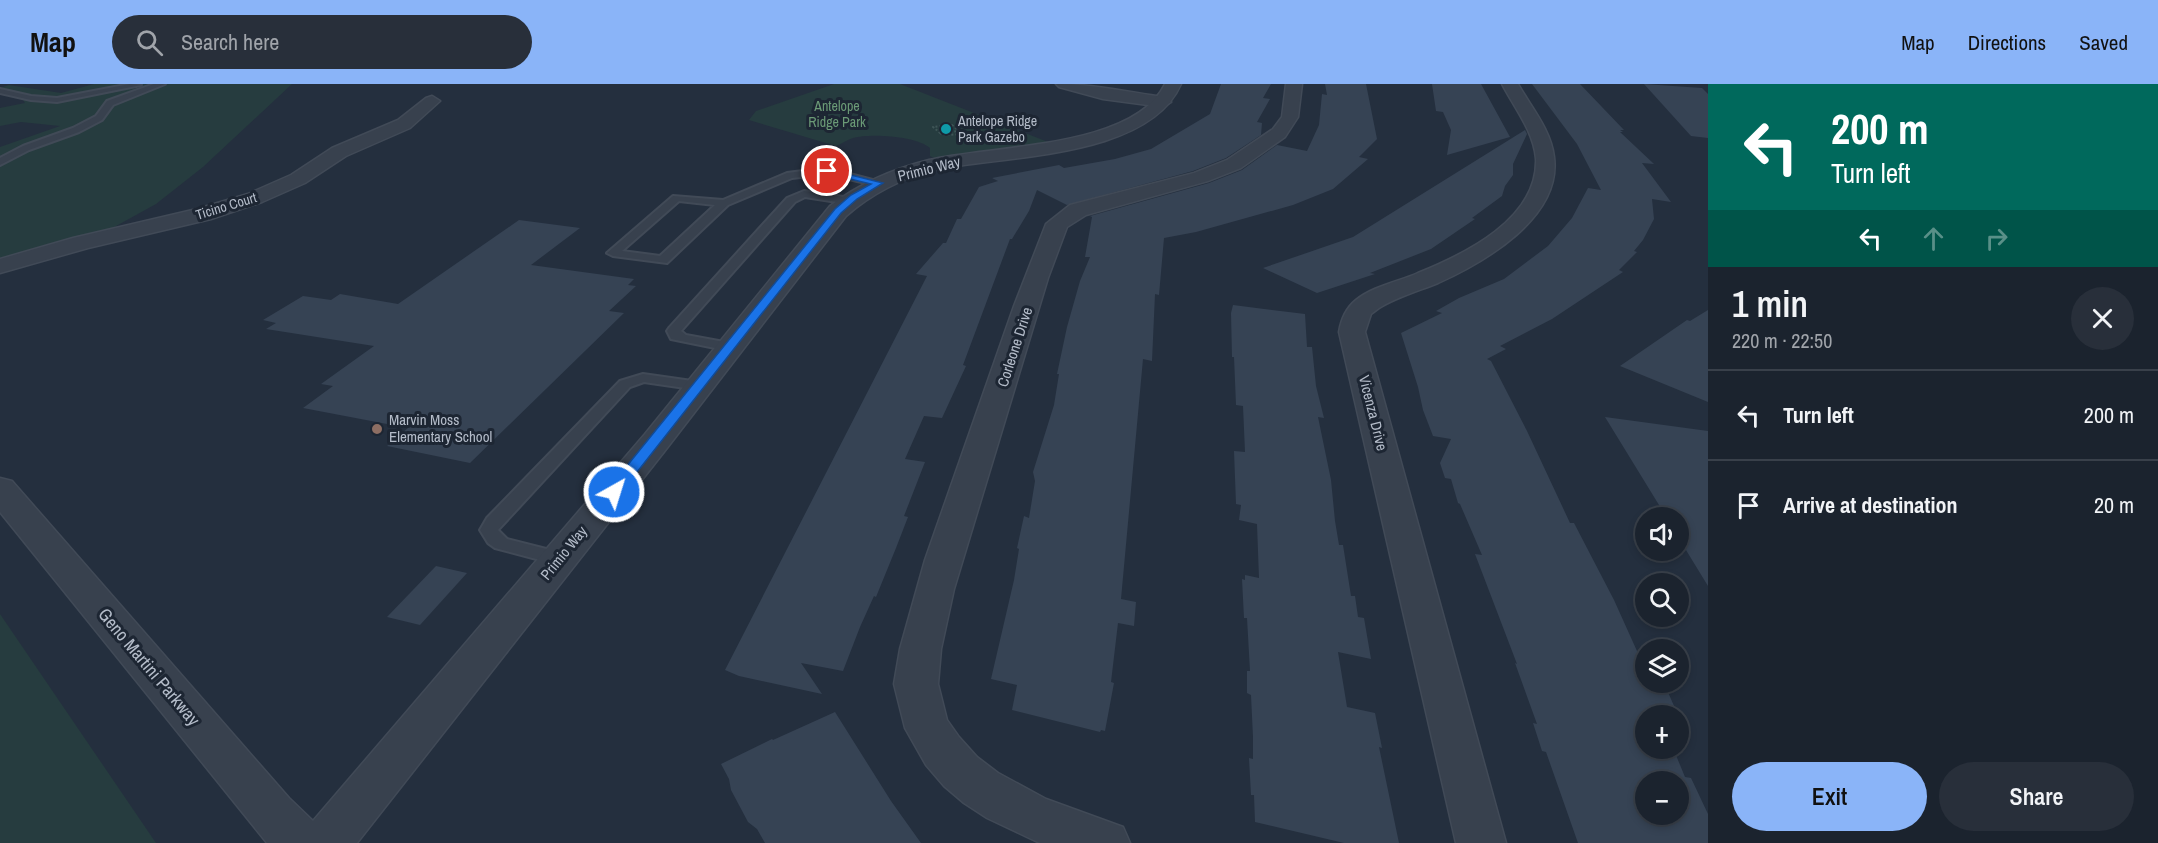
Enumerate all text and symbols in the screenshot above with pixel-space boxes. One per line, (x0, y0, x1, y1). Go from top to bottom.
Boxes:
search box (112, 15, 532, 69)
text: Map (30, 23, 76, 61)
icon: search (133, 26, 166, 59)
text: Search here (181, 27, 279, 57)
text: Map (1901, 28, 1935, 57)
text: Directions (1968, 28, 2046, 57)
text: Saved (2079, 28, 2128, 57)
park label: Antelope Ridge Park (808, 97, 866, 131)
text: 200 m (1831, 101, 1929, 157)
icon: left (1732, 108, 1810, 186)
place label: Antelope Ridge Park Gazebo (957, 112, 1037, 146)
marker: Antelope Ridge Park Gazebo (939, 122, 953, 136)
pin (801, 145, 852, 196)
street label: Primio Way (895, 150, 963, 186)
icon: arrive (810, 154, 843, 187)
text: Turn left (1831, 155, 1910, 191)
street label: Ticino Court (193, 188, 259, 224)
icon: left (1854, 222, 1887, 255)
icon: ahead (1917, 222, 1950, 255)
icon: right (1980, 222, 2013, 255)
text: 1 min (1732, 280, 1808, 328)
button: close (2071, 287, 2134, 350)
street label: Corleone Drive (992, 304, 1037, 389)
text: 220 m · 22:50 (1732, 327, 1832, 354)
street label: Vicenza Drive (1354, 373, 1393, 453)
icon: left (1732, 399, 1765, 432)
text: Turn left (1783, 400, 1854, 430)
text: 200 m (2084, 400, 2134, 430)
place label: Marvin Moss Elementary School (389, 409, 492, 447)
marker: Marvin Moss Elementary School (370, 422, 384, 436)
position arrow (582, 460, 646, 524)
icon: arrive (1732, 489, 1765, 522)
text: Arrive at destination (1783, 490, 1957, 520)
text: 20 m (2094, 490, 2134, 520)
map controls (1635, 507, 1689, 825)
button: sound (1635, 507, 1689, 561)
street label: Primio Way (535, 521, 592, 584)
button: search (1635, 573, 1689, 627)
street label: Geno Martini Parkway (93, 602, 207, 731)
button: layers (1635, 639, 1689, 693)
button: + (1635, 705, 1689, 759)
button: Exit (1732, 762, 1927, 831)
button: Share (1939, 762, 2134, 831)
button: − (1635, 771, 1689, 825)

